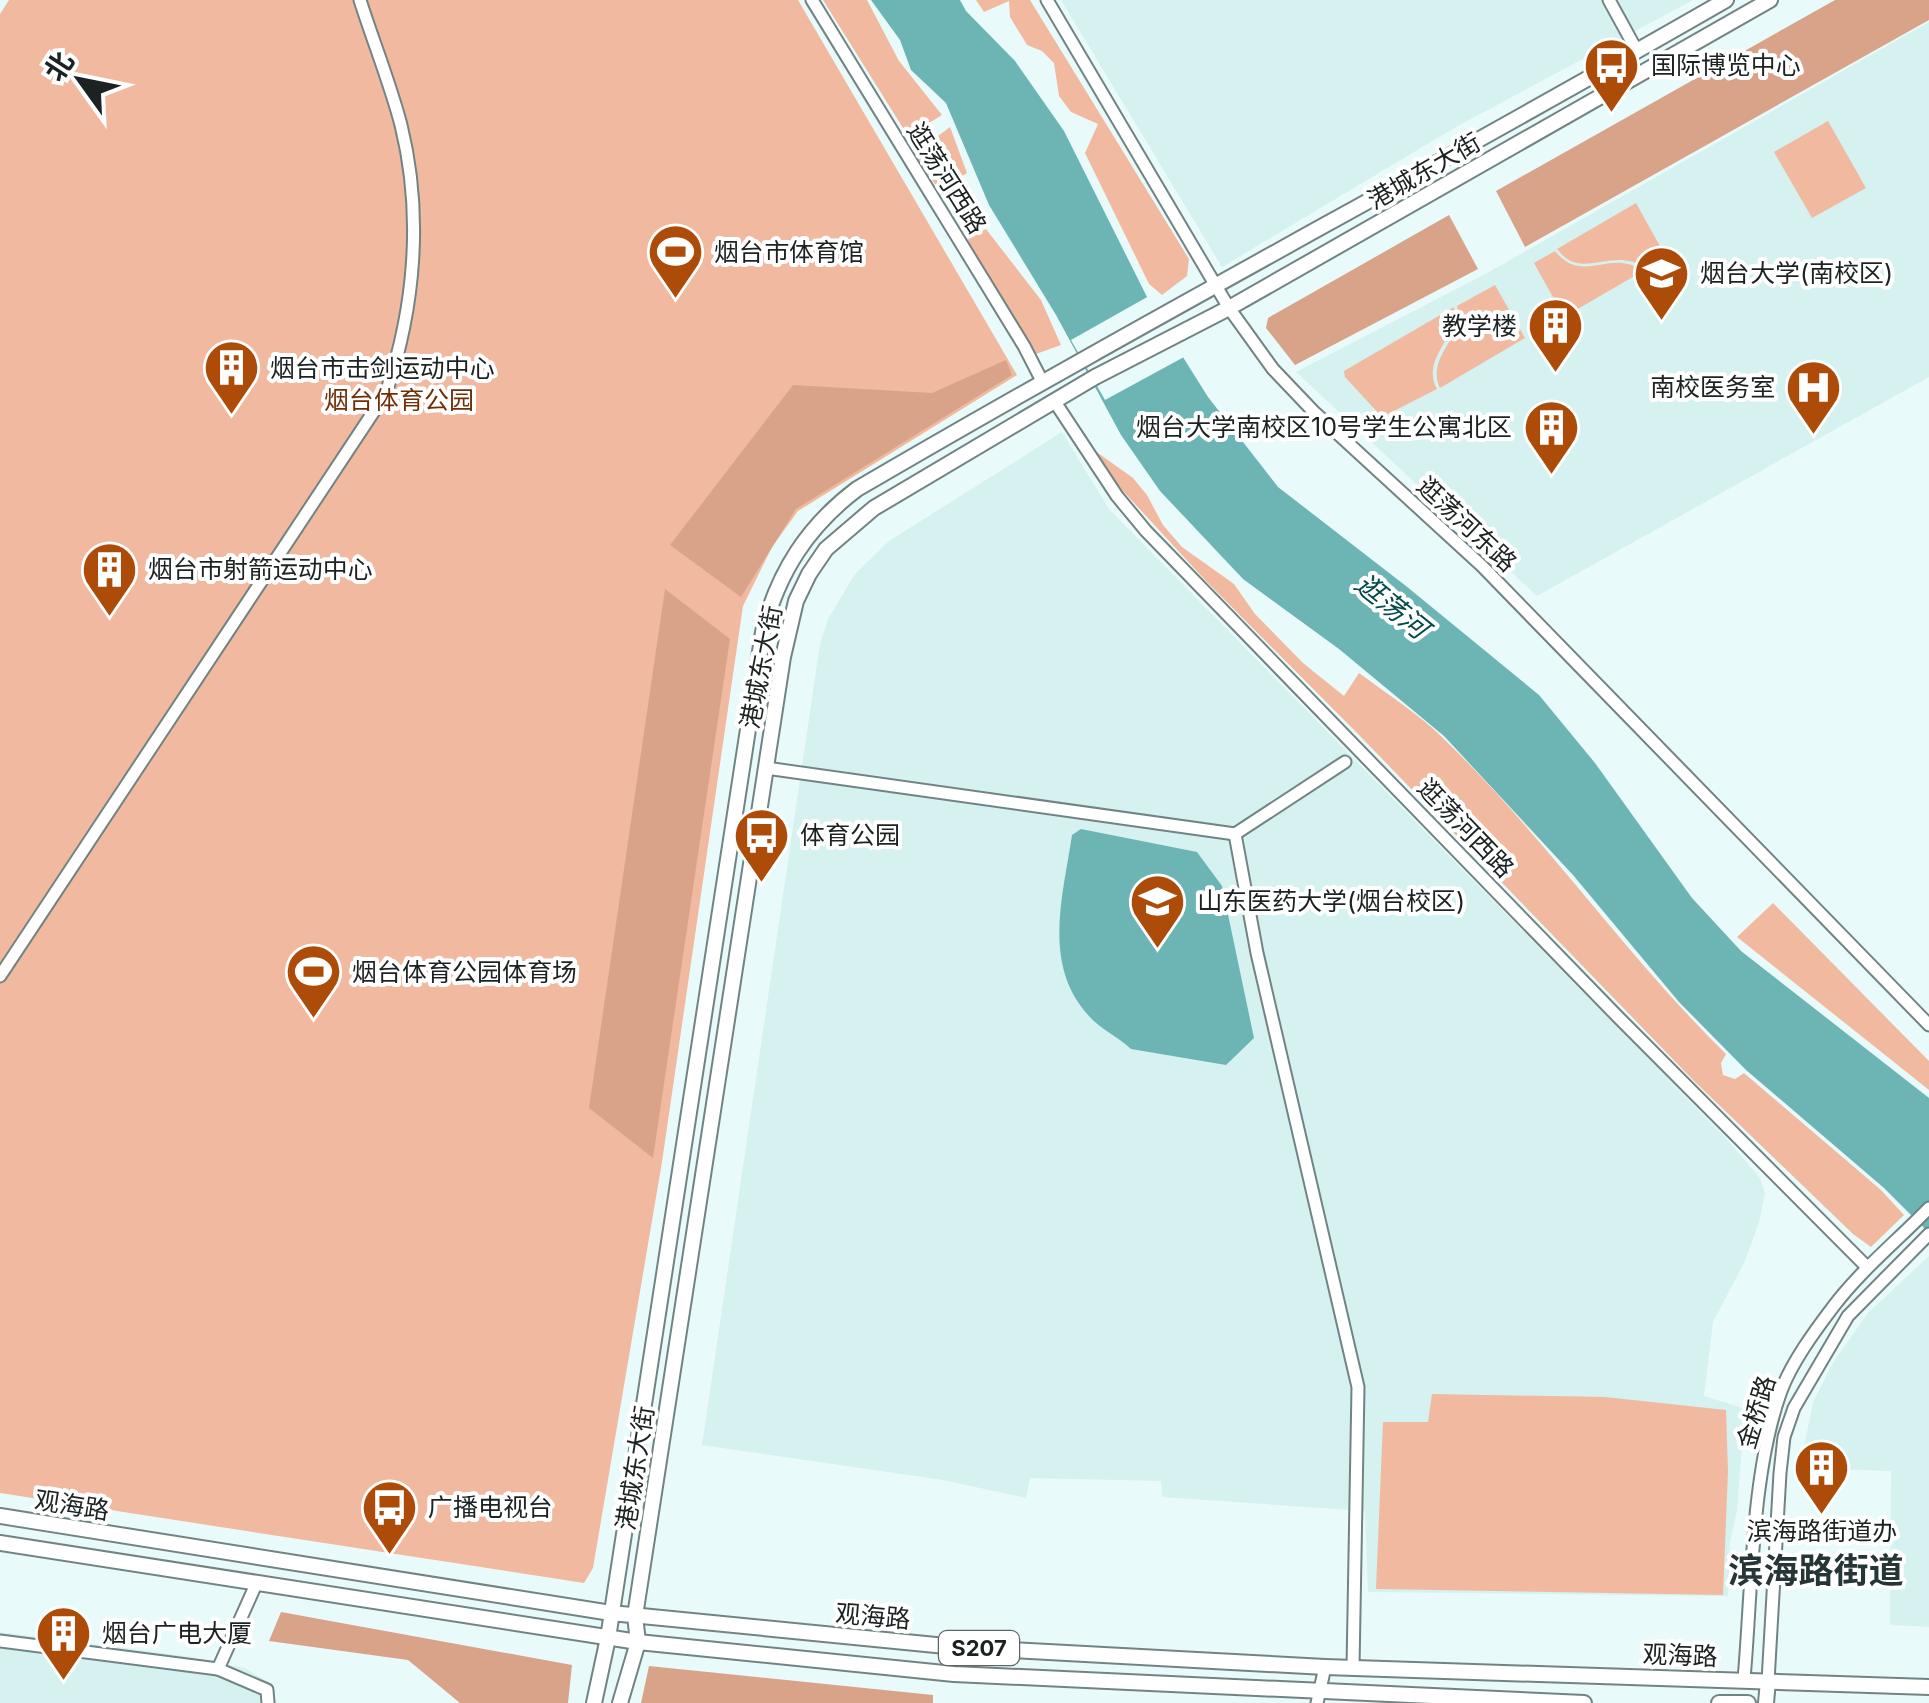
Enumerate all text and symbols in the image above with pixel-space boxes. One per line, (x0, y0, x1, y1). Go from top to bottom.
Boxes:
north arrow (30, 30, 130, 130)
bus stop icon: 国际博览中心 (1582, 35, 1642, 114)
text: 北 (37, 45, 81, 87)
place label: 国际博览中心 (1651, 50, 1801, 80)
street label: 逛荡河西路 (901, 117, 993, 239)
street label: 港城东大街 (1362, 127, 1486, 215)
sports icon: 烟台市体育馆 (645, 222, 705, 301)
place label: 烟台市体育馆 (714, 237, 864, 267)
school or university icon: 烟台大学(南校区) (1631, 243, 1691, 322)
place label: 烟台大学(南校区) (1700, 258, 1893, 288)
building icon: 教学楼 (1526, 296, 1586, 375)
place label: 教学楼 (1442, 311, 1517, 341)
building icon: 烟台市击剑运动中心 (201, 338, 261, 417)
place label: 烟台市击剑运动中心 (270, 353, 495, 383)
hospital icon: 南校医务室 (1784, 357, 1844, 436)
place label: 南校医务室 (1650, 372, 1775, 402)
park label: 烟台体育公园 (324, 385, 474, 415)
building icon: 烟台大学南校区10号学生公寓北区 (1521, 397, 1581, 476)
place label: 烟台大学南校区10号学生公寓北区 (1136, 412, 1512, 442)
street label: 逛荡河东路 (1411, 470, 1523, 578)
building icon: 烟台市射箭运动中心 (79, 539, 139, 618)
place label: 烟台市射箭运动中心 (148, 554, 373, 584)
water label: 逛荡河 (1349, 566, 1439, 649)
street label: 港城东大街 (734, 603, 788, 731)
street label: 逛荡河西路 (1412, 773, 1520, 883)
bus stop icon: 体育公园 (731, 805, 791, 884)
place label: 体育公园 (800, 820, 900, 850)
school or university icon: 山东医药大学(烟台校区) (1128, 871, 1188, 950)
place label: 山东医药大学(烟台校区) (1197, 886, 1465, 916)
sports icon: 烟台体育公园体育场 (283, 942, 343, 1021)
place label: 烟台体育公园体育场 (352, 957, 577, 987)
street label: 金桥路 (1731, 1372, 1781, 1452)
street label: 港城东大街 (610, 1404, 660, 1532)
building icon: 滨海路街道办 (1792, 1437, 1852, 1516)
bus stop icon: 广播电视台 (359, 1477, 419, 1556)
street label: 观海路 (33, 1484, 111, 1526)
place label: 广播电视台 (428, 1492, 553, 1522)
place label: 滨海路街道办 (1747, 1516, 1897, 1546)
district label: 滨海路街道 (1728, 1549, 1904, 1591)
street label: 观海路 (834, 1598, 912, 1634)
building icon: 烟台广电大厦 (33, 1603, 93, 1682)
place label: 烟台广电大厦 (102, 1618, 252, 1648)
road number: S207 (939, 1631, 1019, 1665)
street label: 观海路 (1642, 1639, 1718, 1671)

